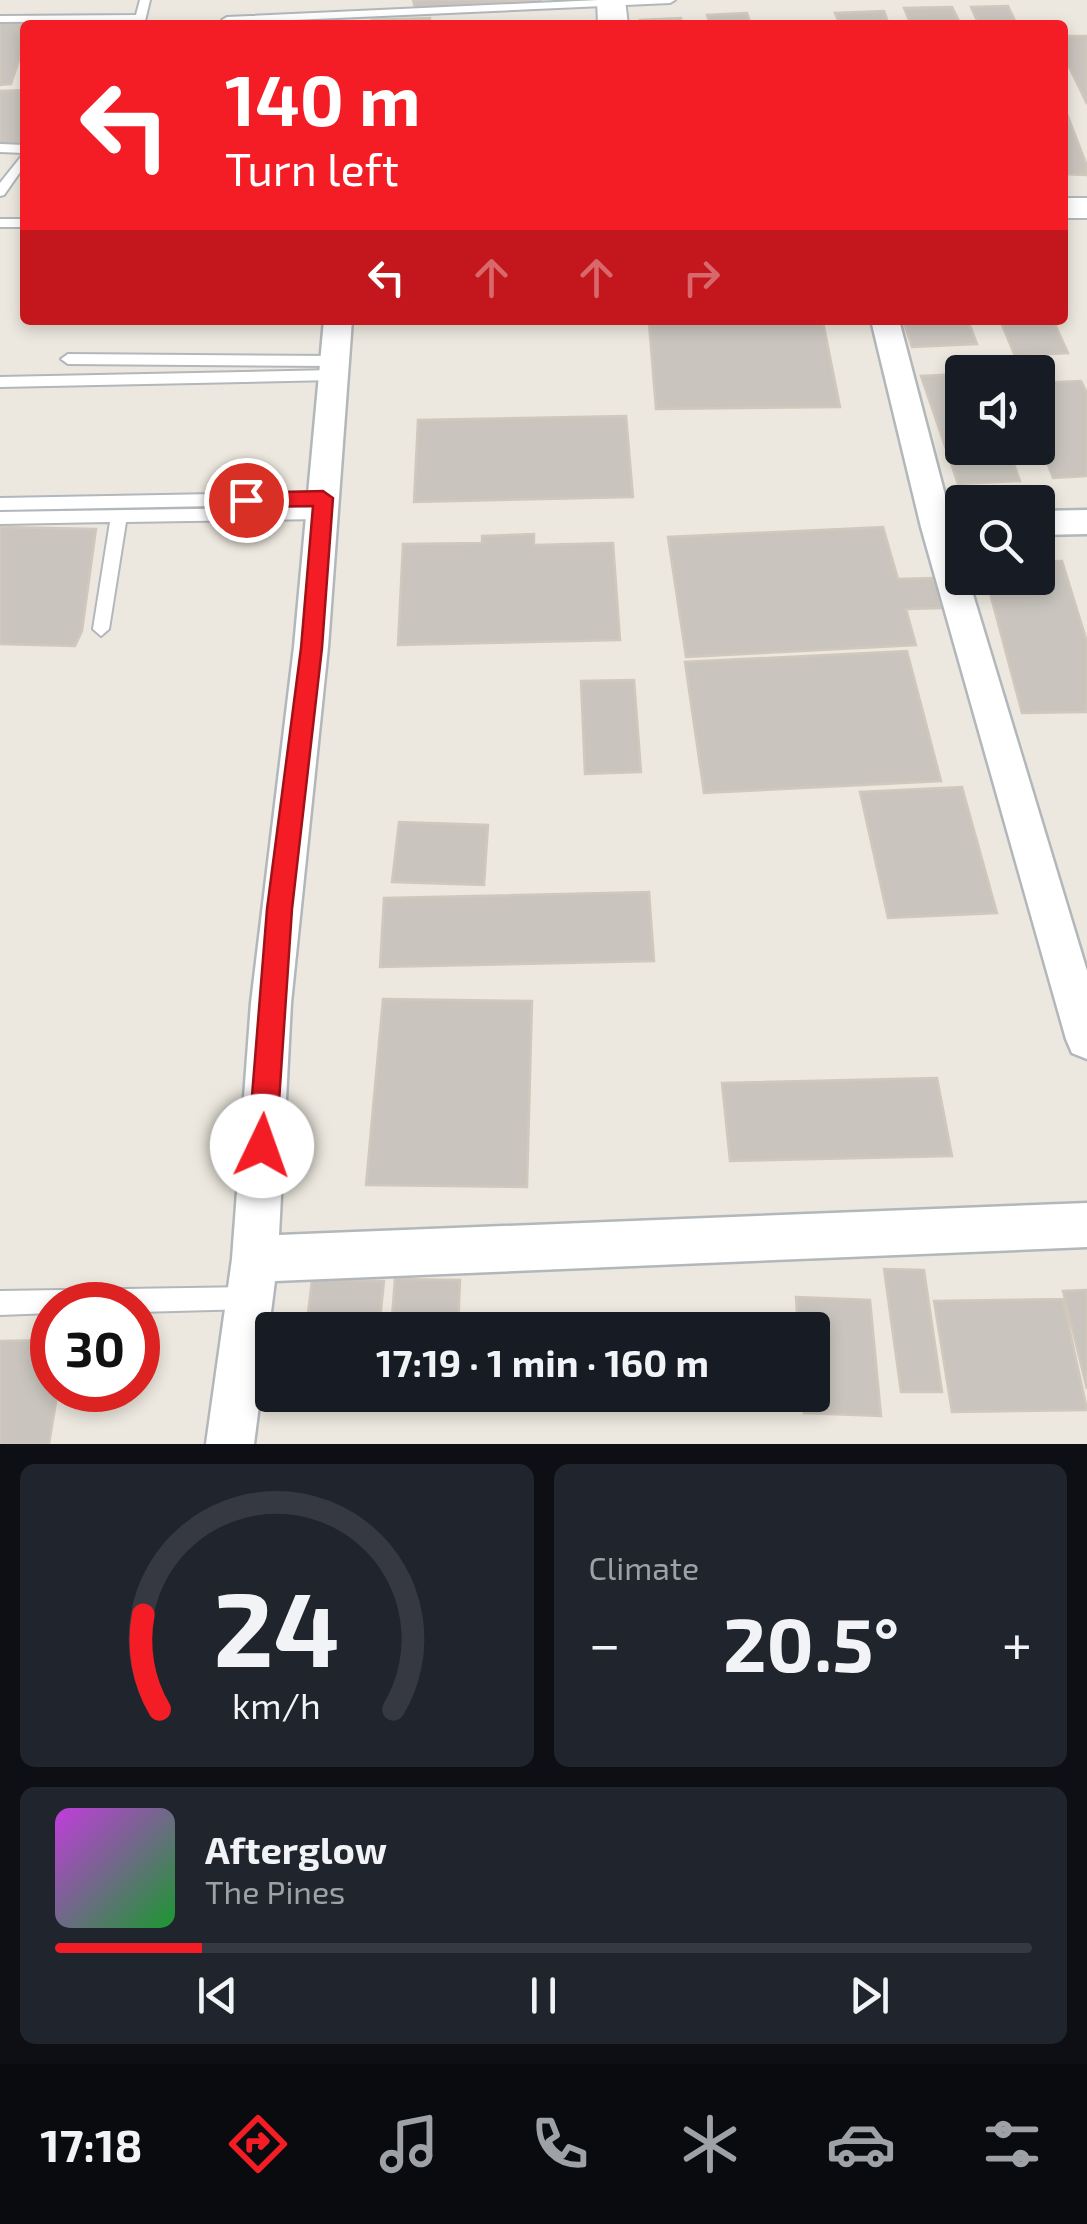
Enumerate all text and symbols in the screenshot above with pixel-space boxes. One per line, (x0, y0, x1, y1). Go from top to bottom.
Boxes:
text: 140 m (225, 56, 421, 140)
icon: left (60, 60, 190, 190)
text: Turn left (225, 141, 399, 195)
icon: left (359, 250, 414, 305)
icon: ahead (464, 250, 519, 305)
icon: ahead (569, 250, 624, 305)
icon: right (674, 250, 729, 305)
map controls (945, 355, 1055, 595)
button: sound (945, 355, 1055, 465)
pin (204, 458, 289, 543)
icon: arrive (219, 473, 274, 528)
button: search (945, 485, 1055, 595)
position arrow (210, 1094, 314, 1198)
speed limit sign: 30 (30, 1282, 160, 1412)
text: 17:19 · 1 min · 160 m (376, 1339, 709, 1385)
text: Climate (589, 1548, 699, 1586)
text: 24 (213, 1563, 340, 1688)
text: 20.5° (723, 1597, 899, 1687)
text: − (589, 1609, 621, 1675)
text: + (1002, 1609, 1032, 1675)
text: km/h (232, 1683, 321, 1726)
text: Afterglow (205, 1826, 387, 1872)
text: The Pines (205, 1872, 345, 1910)
icon: previous (190, 1968, 245, 2023)
icon: pause (516, 1968, 571, 2023)
icon: next (842, 1968, 897, 2023)
icon: directions (223, 2109, 293, 2179)
icon: music (374, 2109, 444, 2179)
icon: phone (525, 2109, 595, 2179)
icon: climate (675, 2109, 745, 2179)
icon: car (826, 2109, 896, 2179)
icon: filters (977, 2109, 1047, 2179)
text: 17:18 (40, 2117, 143, 2171)

